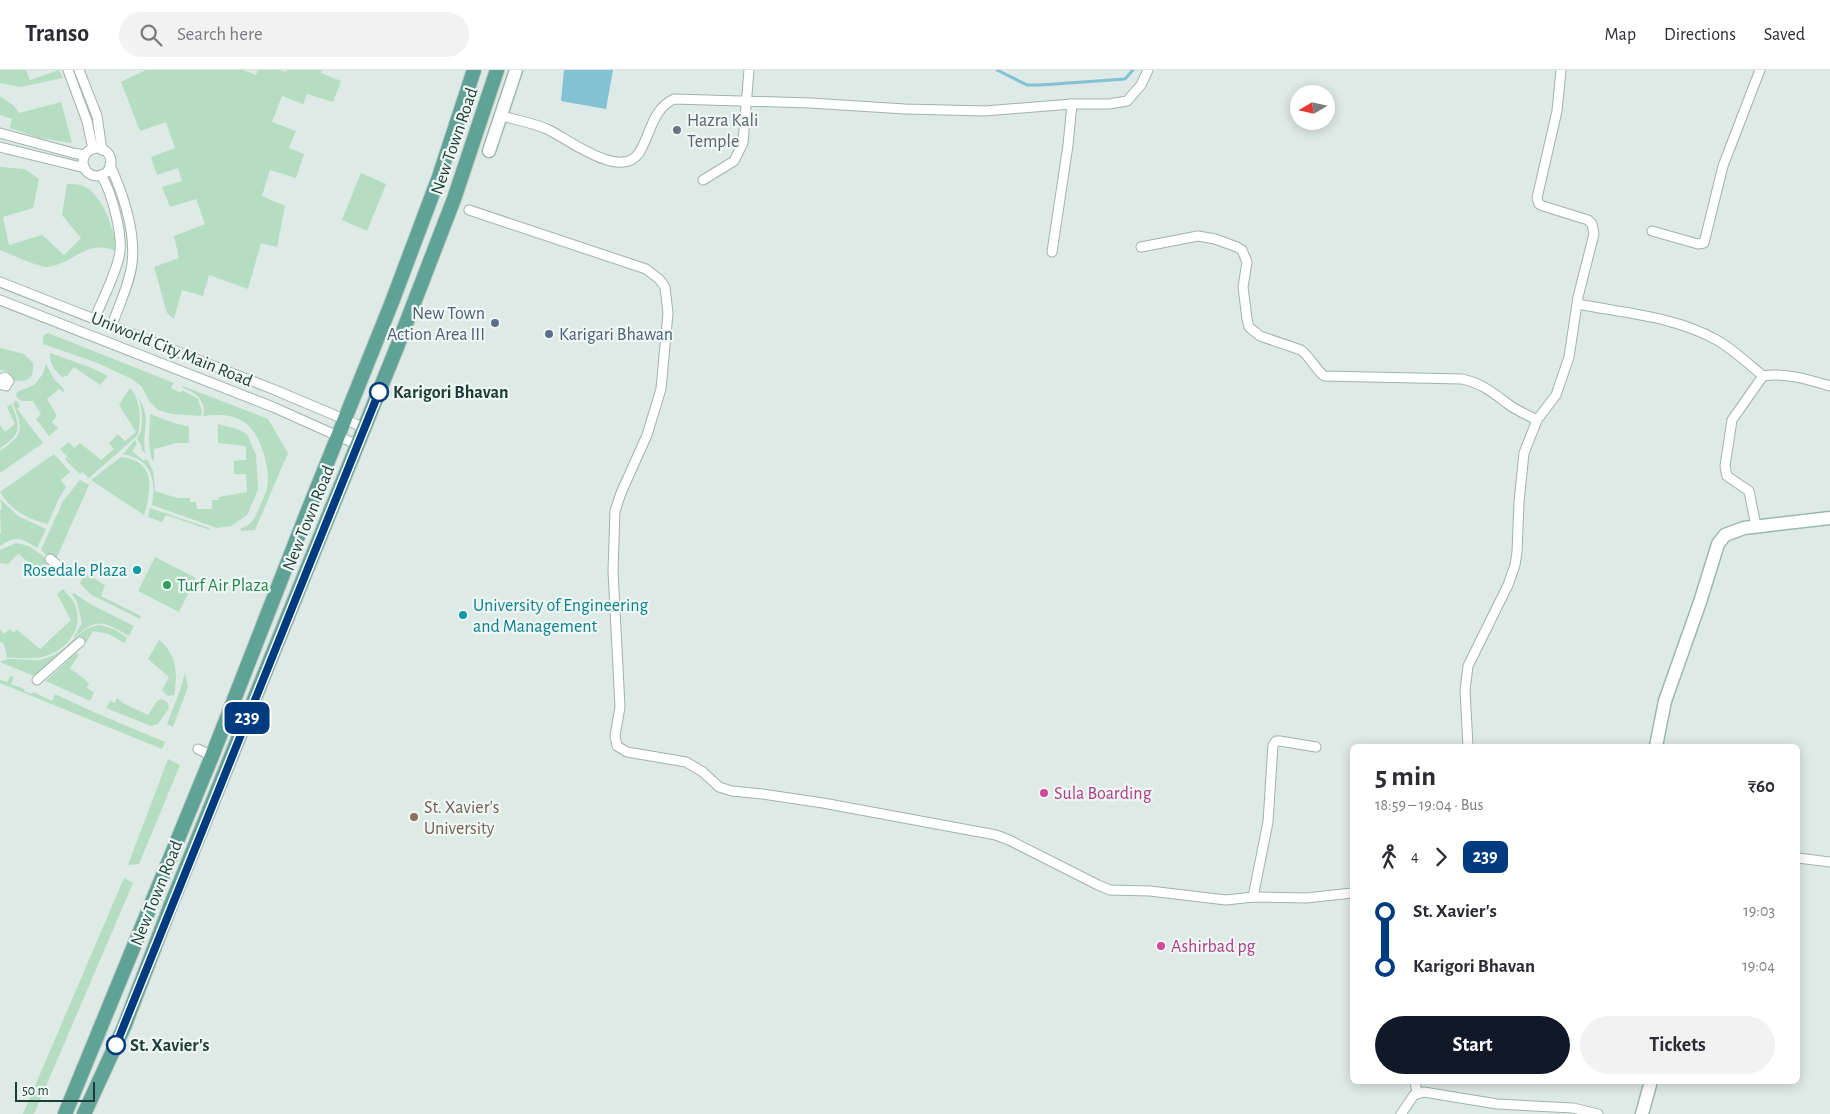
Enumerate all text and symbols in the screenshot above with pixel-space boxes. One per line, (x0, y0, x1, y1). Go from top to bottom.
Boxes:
search box (119, 12, 469, 57)
icon: search (137, 21, 165, 49)
text: Transo (25, 22, 89, 46)
text: Search here (177, 25, 263, 44)
text: Map (1605, 26, 1636, 44)
text: Directions (1664, 26, 1736, 44)
text: Saved (1764, 26, 1805, 44)
north arrow (1290, 85, 1335, 130)
map controls (1290, 85, 1335, 130)
street label: New Town Road (428, 86, 482, 197)
place label: Hazra Kali Temple (687, 112, 758, 151)
marker: Hazra Kali Temple (671, 124, 683, 136)
place label: New Town Action Area III (387, 305, 485, 344)
street label: Uniworld City Main Road (88, 309, 255, 391)
marker: New Town Action Area III (489, 317, 501, 329)
place label: Karigari Bhawan (559, 326, 673, 344)
marker: Karigari Bhawan (543, 328, 555, 340)
marker: Karigori Bhavan (369, 382, 389, 402)
place label: Karigori Bhavan (393, 384, 509, 402)
street label: New Town Road (280, 463, 338, 574)
place label: Rosedale Plaza (23, 562, 127, 580)
marker: Rosedale Plaza (131, 564, 143, 576)
place label: Turf Air Plaza (177, 577, 269, 595)
marker: Turf Air Plaza (161, 579, 173, 591)
place label: University of Engineering and Management (473, 597, 649, 636)
marker: University of Engineering and Management (457, 609, 469, 621)
line badge: 239 (218, 702, 276, 734)
text: 239 (235, 709, 259, 727)
text: 5 min (1375, 763, 1436, 791)
text: ₹60 (1748, 777, 1775, 796)
place label: Sula Boarding (1054, 785, 1152, 803)
marker: Sula Boarding (1038, 787, 1050, 799)
text: 18:59 – 19:04 · Bus (1375, 797, 1483, 813)
place label: St. Xavier's University (424, 799, 499, 838)
marker: St. Xavier's University (408, 811, 420, 823)
street label: New Town Road (128, 838, 186, 949)
icon: walk (1375, 843, 1403, 871)
icon: forward (1427, 843, 1455, 871)
text: 4 (1411, 848, 1419, 864)
text: 239 (1473, 848, 1498, 866)
text: St. Xavier's (1413, 902, 1497, 921)
text: 19:03 (1743, 903, 1775, 919)
place label: Ashirbad pg (1171, 938, 1256, 956)
marker: Ashirbad pg (1155, 940, 1167, 952)
text: Karigori Bhavan (1413, 957, 1535, 976)
text: 19:04 (1742, 958, 1775, 974)
button: Start (1375, 1016, 1570, 1074)
button: Tickets (1580, 1016, 1775, 1074)
marker: St. Xavier's (106, 1035, 126, 1055)
place label: St. Xavier's (130, 1037, 210, 1055)
scale bar (15, 1079, 95, 1102)
text: 50 m (22, 1084, 49, 1098)

